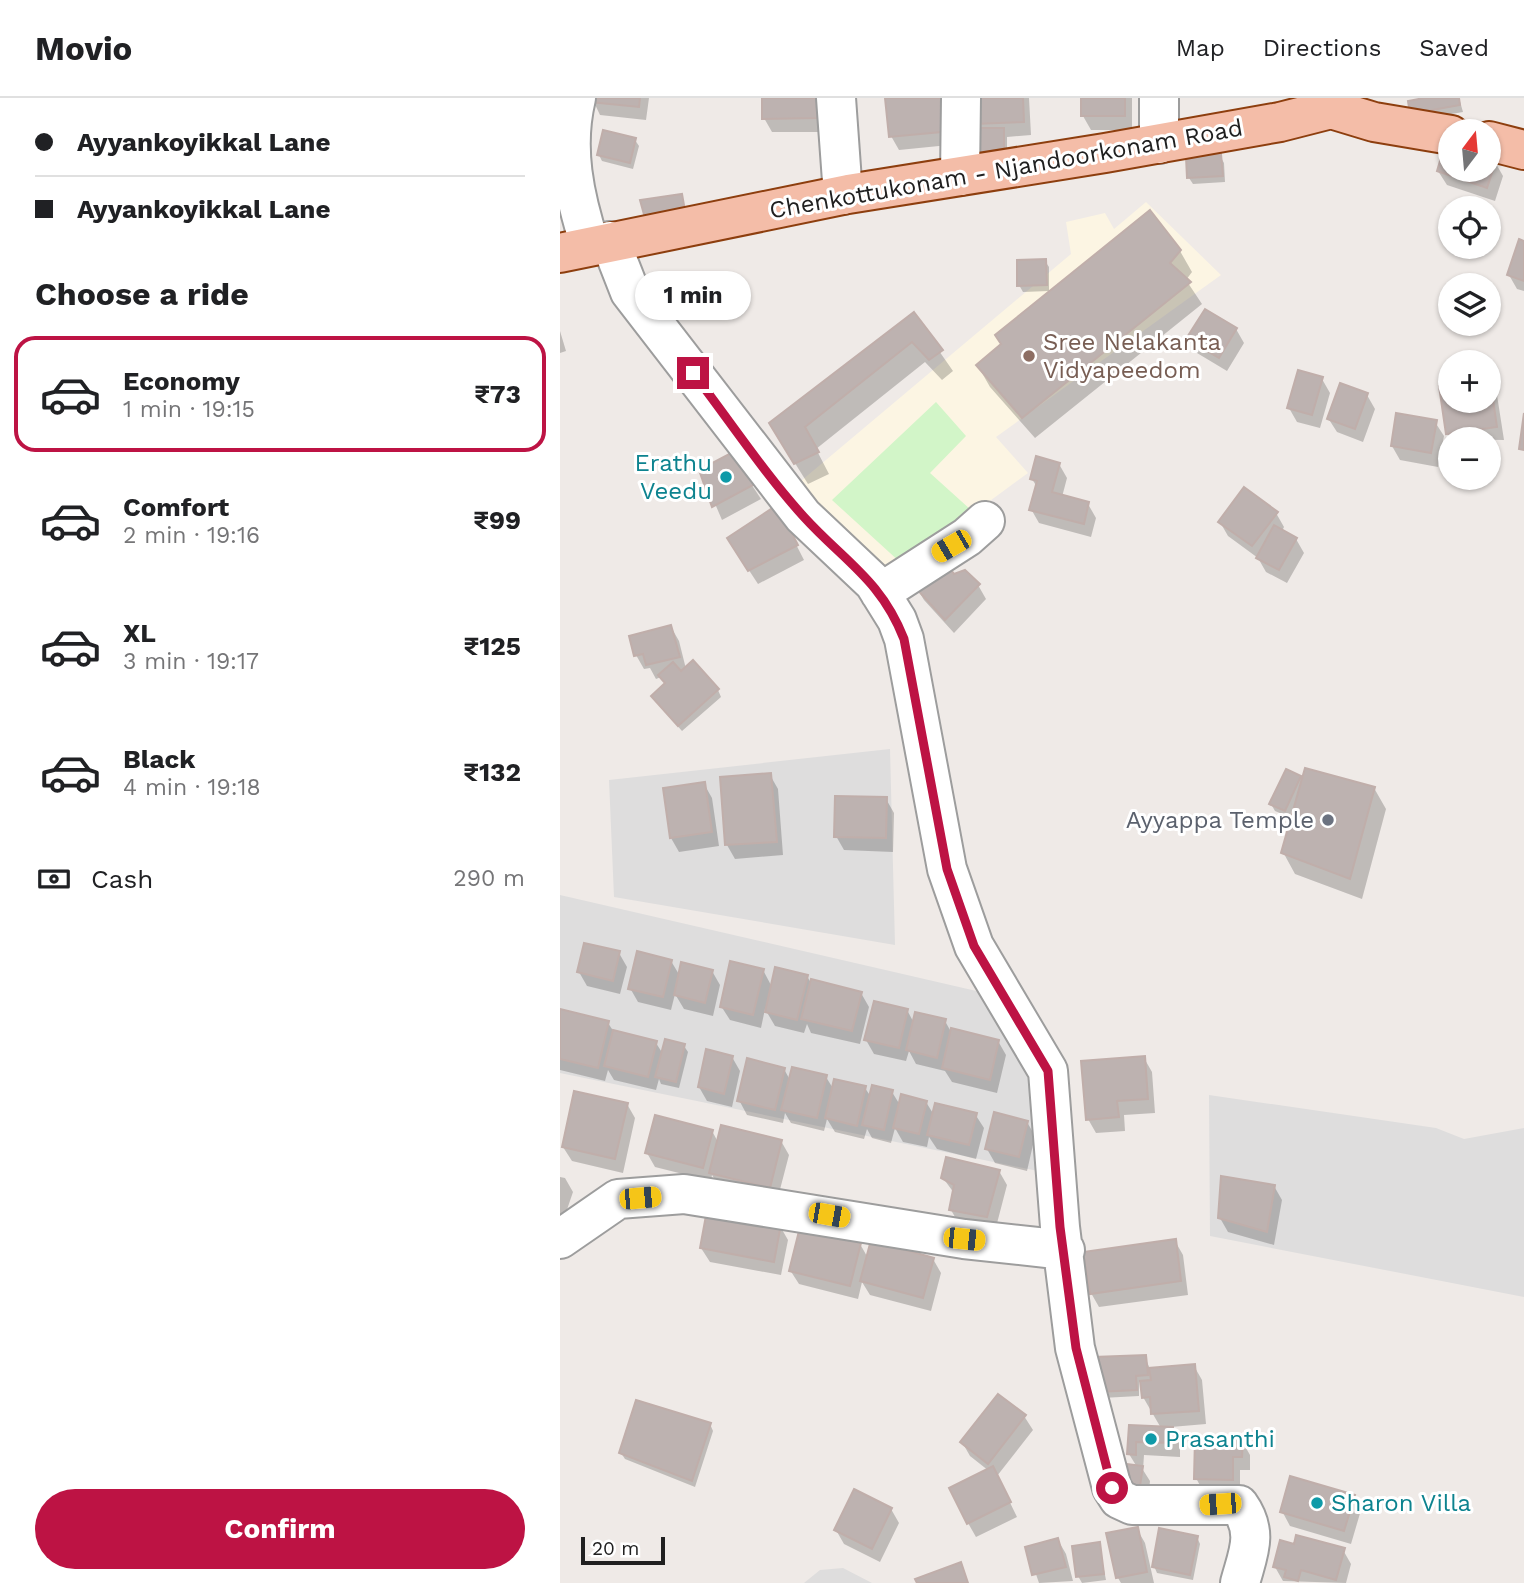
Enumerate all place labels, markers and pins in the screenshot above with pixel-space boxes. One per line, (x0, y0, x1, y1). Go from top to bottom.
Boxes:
place label: Sree Nelakanta Vidyapeedom (1043, 328, 1221, 384)
marker: Sree Nelakanta Vidyapeedom (1021, 348, 1037, 364)
place label: Erathu Veedu (634, 449, 712, 505)
marker: Erathu Veedu (718, 469, 734, 485)
place label: Ayyappa Temple (1126, 806, 1314, 834)
marker: Ayyappa Temple (1320, 812, 1336, 828)
place label: Prasanthi (1165, 1425, 1275, 1453)
marker: Prasanthi (1143, 1431, 1159, 1447)
place label: Sharon Villa (1331, 1489, 1471, 1517)
marker: Sharon Villa (1309, 1495, 1325, 1511)

